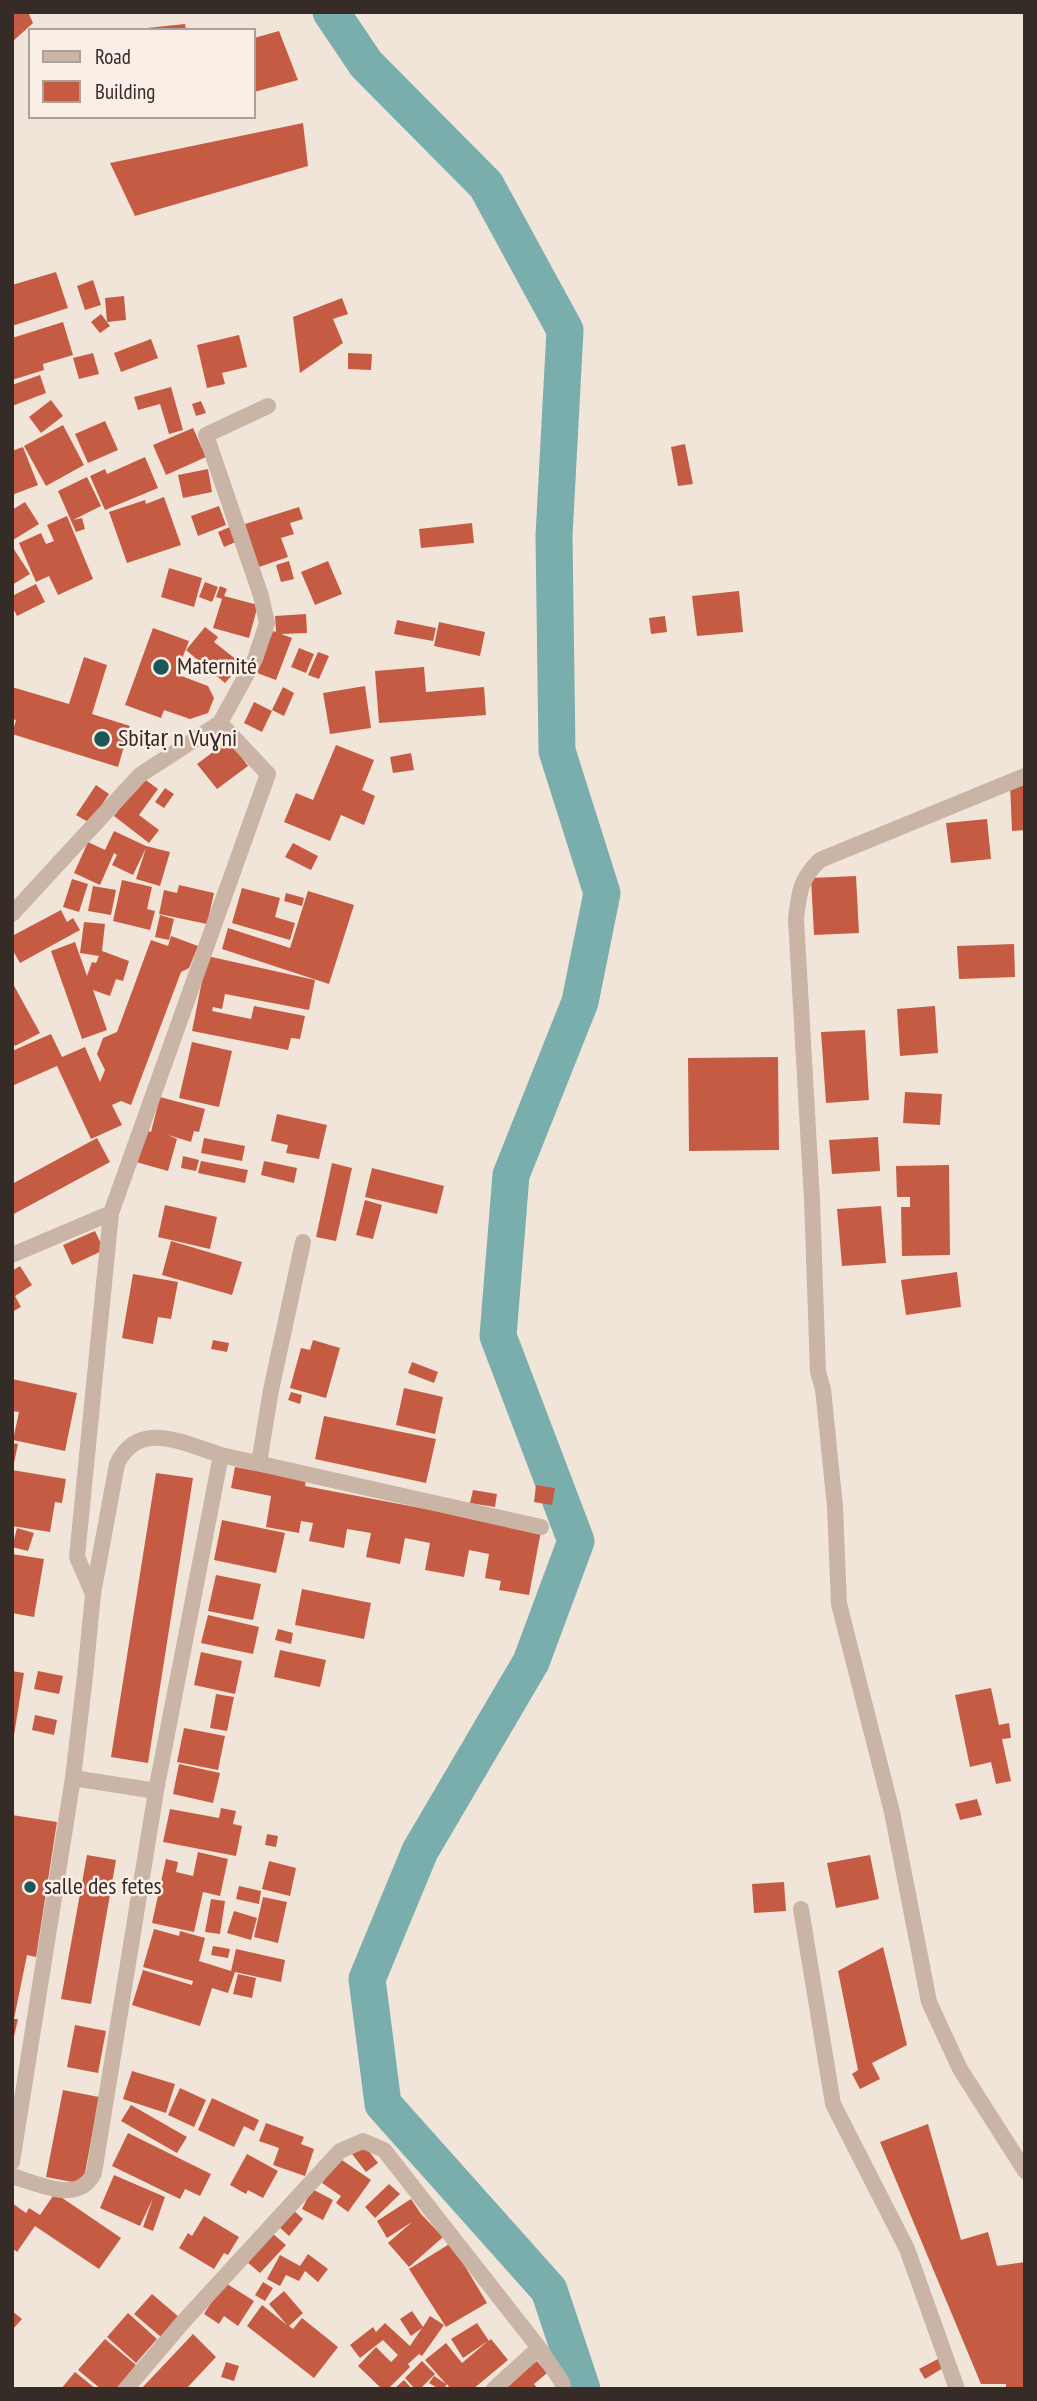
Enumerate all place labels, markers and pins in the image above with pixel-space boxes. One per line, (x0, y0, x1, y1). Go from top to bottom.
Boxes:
place label: Maternité (177, 653, 257, 681)
marker: Maternité (151, 657, 171, 677)
place label: Sbiṭaṛ n Vuɣni (118, 725, 237, 753)
marker: Sbiṭaṛ n Vuɣni (92, 729, 112, 749)
place label: salle des fetes (44, 1873, 162, 1901)
marker: salle des fetes (22, 1879, 38, 1895)

